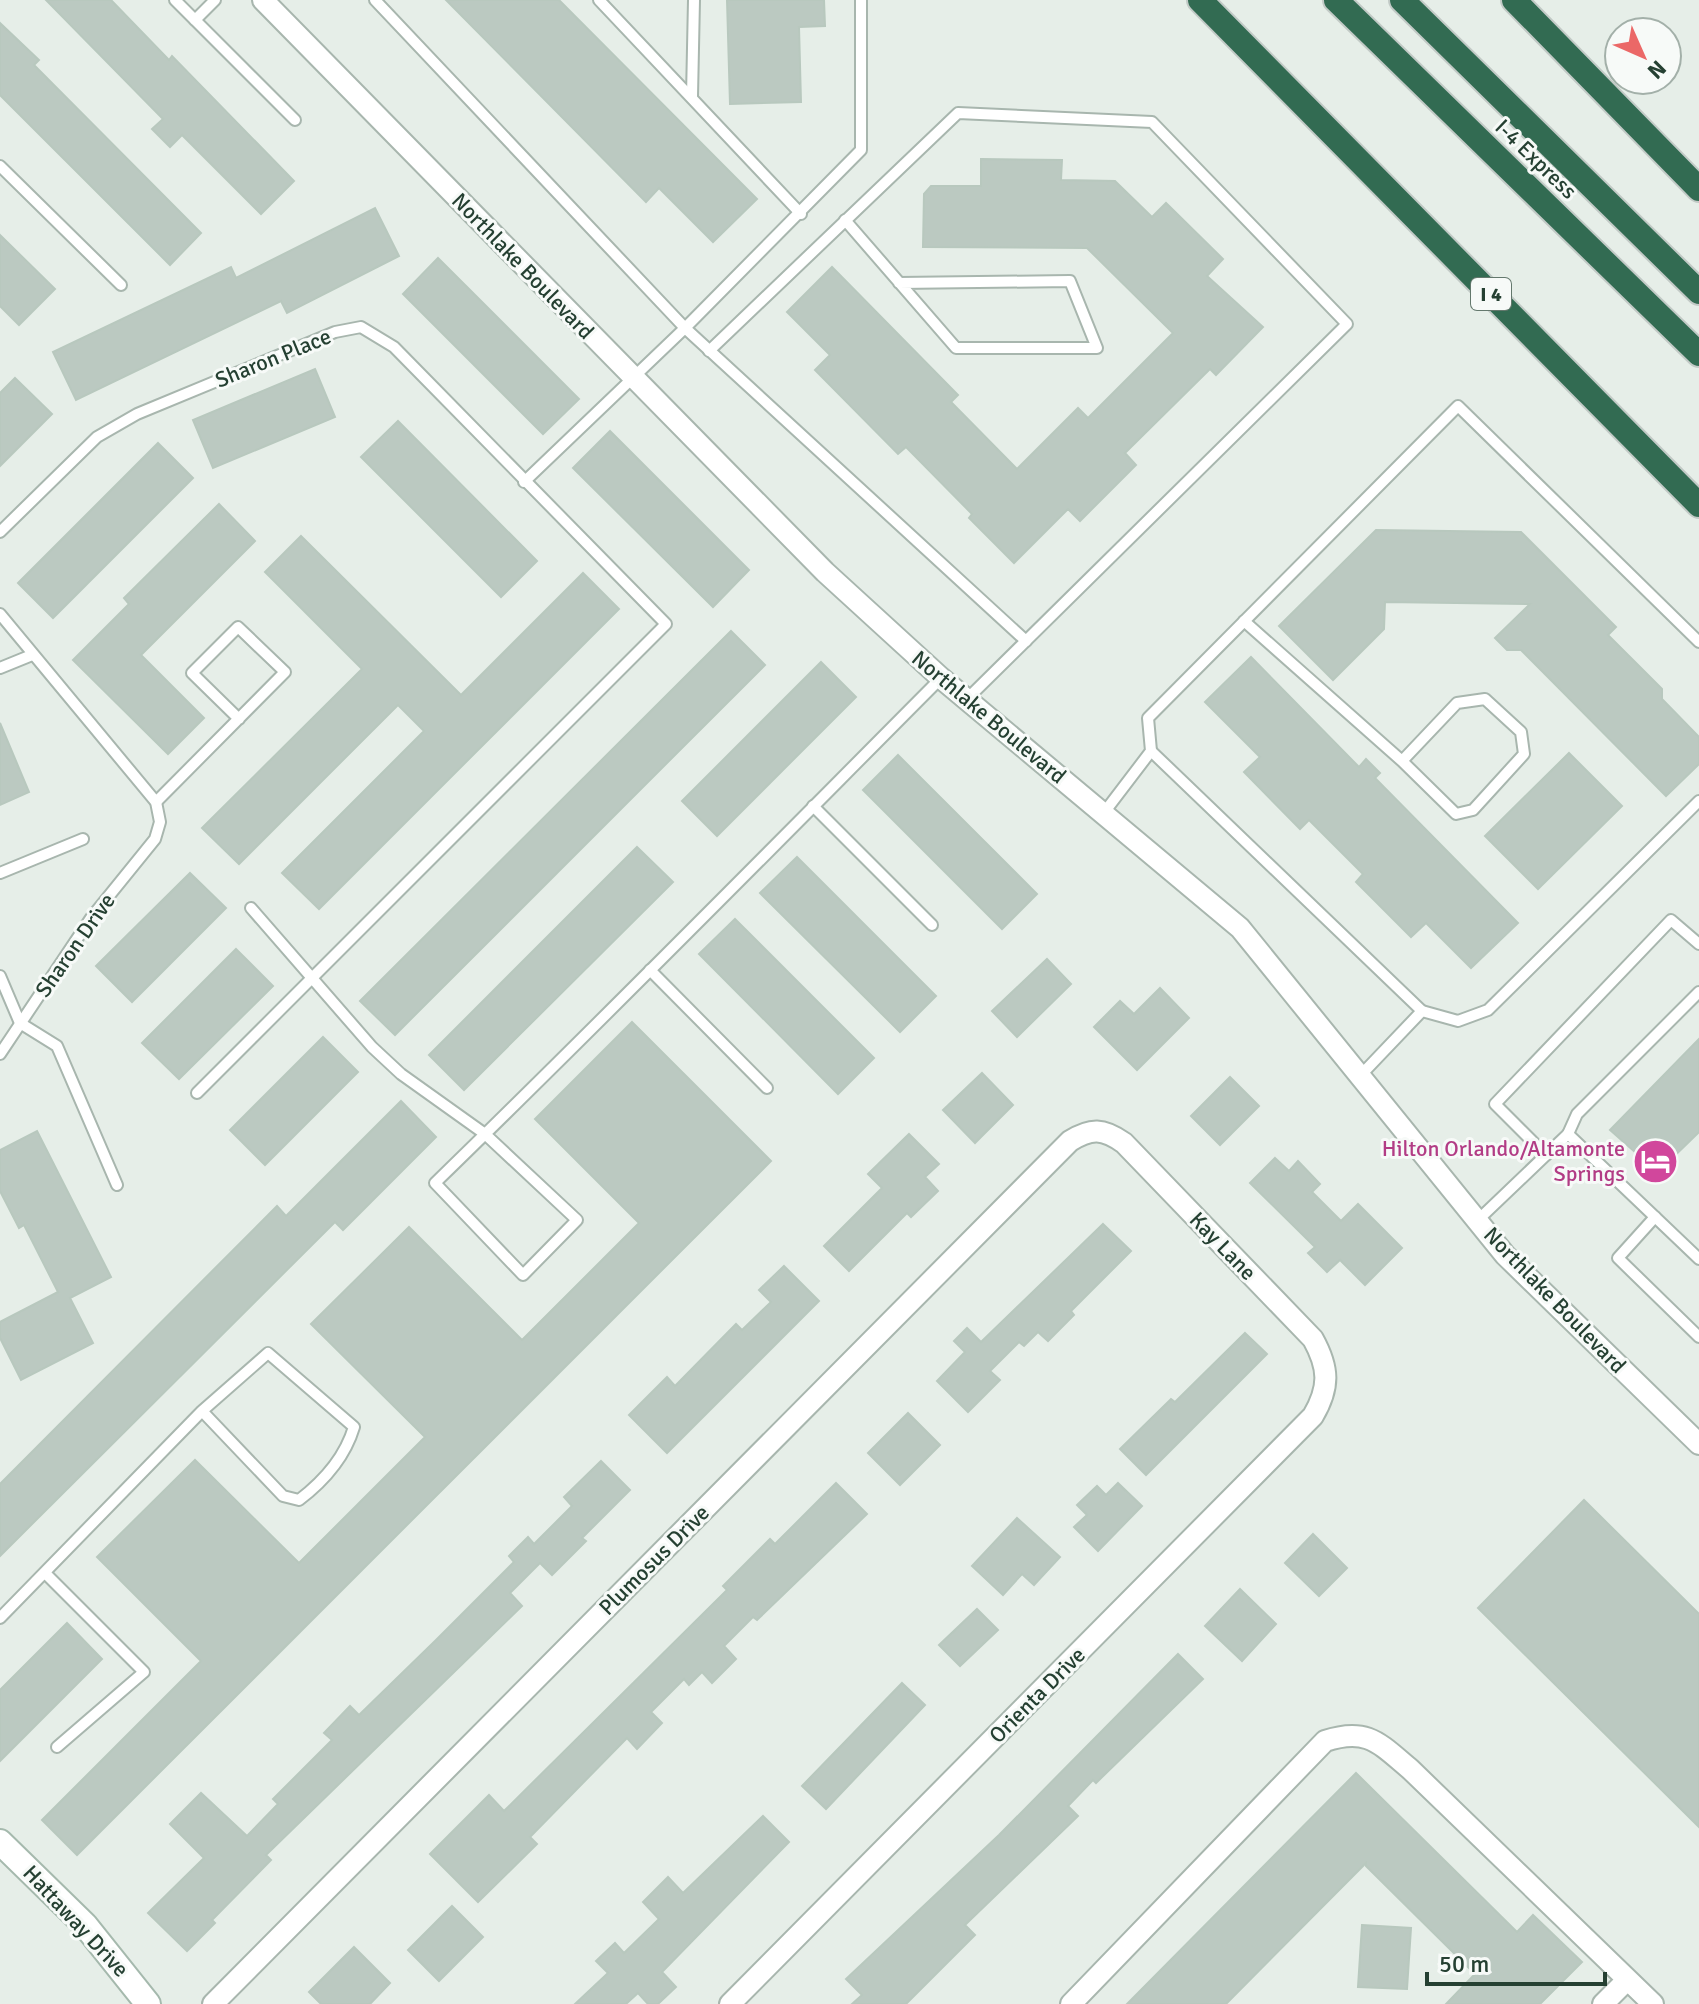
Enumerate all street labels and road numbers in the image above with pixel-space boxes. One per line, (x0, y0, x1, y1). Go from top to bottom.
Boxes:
street label: I-4 Express (1490, 113, 1582, 205)
street label: Northlake Boulevard (446, 187, 600, 345)
road number: I 4 (1471, 278, 1511, 310)
street label: Sharon Place (211, 323, 335, 393)
street label: Northlake Boulevard (906, 645, 1072, 789)
street label: Sharon Drive (29, 888, 121, 1002)
street label: Kay Lane (1184, 1206, 1262, 1286)
street label: Northlake Boulevard (1478, 1221, 1632, 1379)
street label: Plumosus Drive (593, 1499, 715, 1621)
street label: Orienta Drive (983, 1641, 1091, 1749)
street label: Hattaway Drive (17, 1860, 135, 1982)

